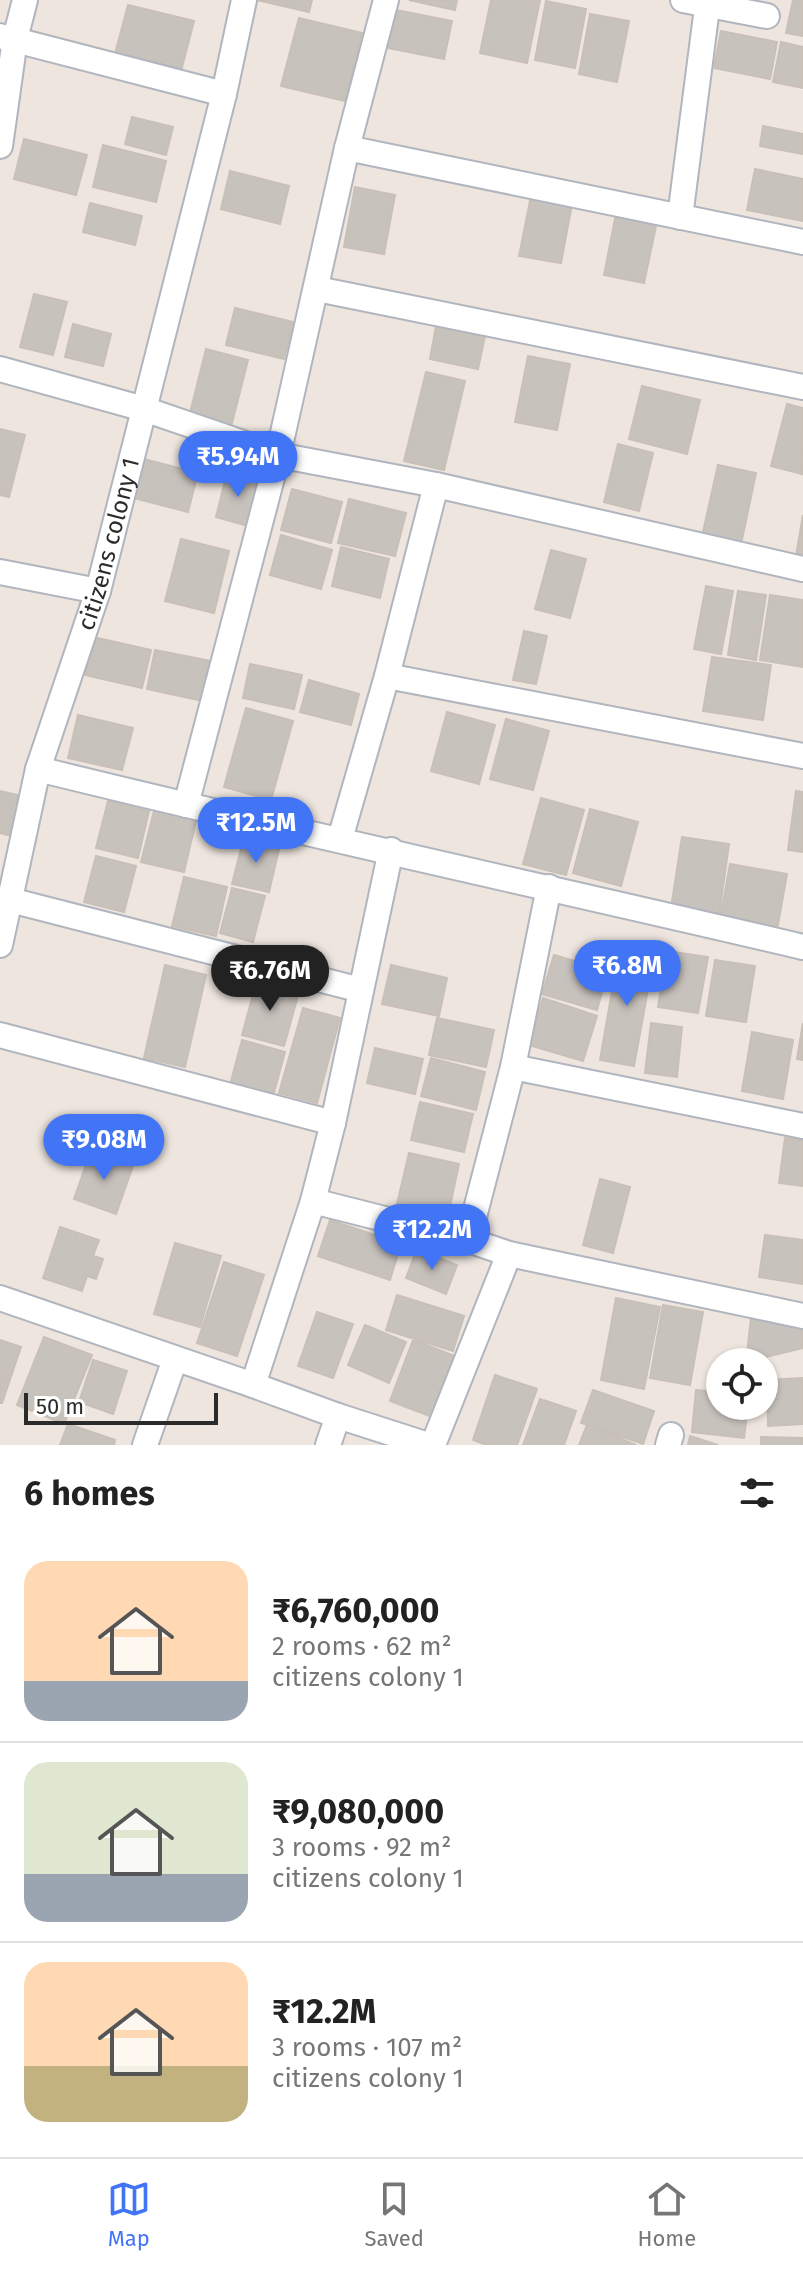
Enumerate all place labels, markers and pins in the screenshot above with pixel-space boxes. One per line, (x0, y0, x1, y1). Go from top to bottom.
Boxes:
pin: ₹5.94M (173, 431, 303, 499)
pin: ₹12.5M (191, 797, 321, 865)
pin: ₹6.8M (571, 940, 683, 1008)
pin: ₹6.76M (205, 945, 335, 1013)
pin: ₹9.08M (39, 1114, 169, 1182)
pin: ₹12.2M (367, 1204, 497, 1272)

